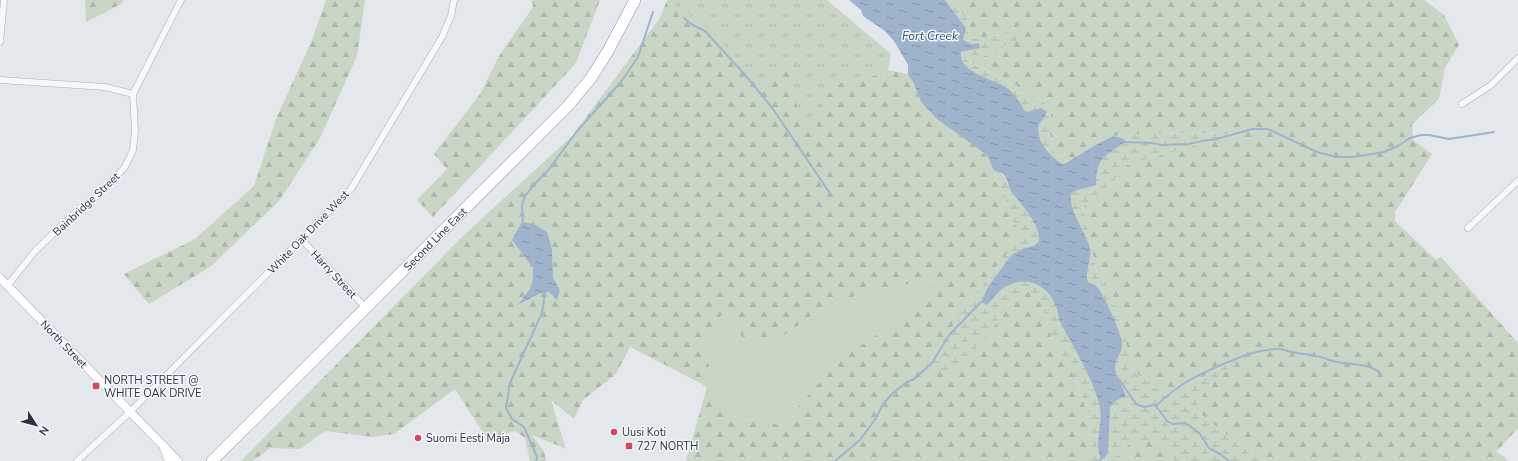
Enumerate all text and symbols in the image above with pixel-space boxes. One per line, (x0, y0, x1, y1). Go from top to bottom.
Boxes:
water label: Fort Creek (902, 28, 959, 44)
street label: Bainbridge Street (50, 169, 123, 239)
street label: White Oak Drive West (264, 187, 353, 278)
street label: Second Line East (400, 204, 470, 274)
street label: Harry Street (307, 247, 360, 302)
street label: North Street (37, 317, 90, 372)
place label: NORTH STREET @ WHITE OAK DRIVE (104, 373, 202, 401)
marker: NORTH STREET @ WHITE OAK DRIVE (91, 381, 101, 391)
north arrow (16, 405, 56, 445)
text: N (35, 423, 52, 438)
place label: Uusi Koti (622, 425, 666, 440)
marker: Uusi Koti (609, 427, 619, 437)
place label: Suomi Eesti Maja (426, 431, 510, 446)
marker: Suomi Eesti Maja (413, 433, 423, 443)
place label: 727 NORTH (637, 439, 698, 454)
marker: 727 NORTH (624, 441, 634, 451)

